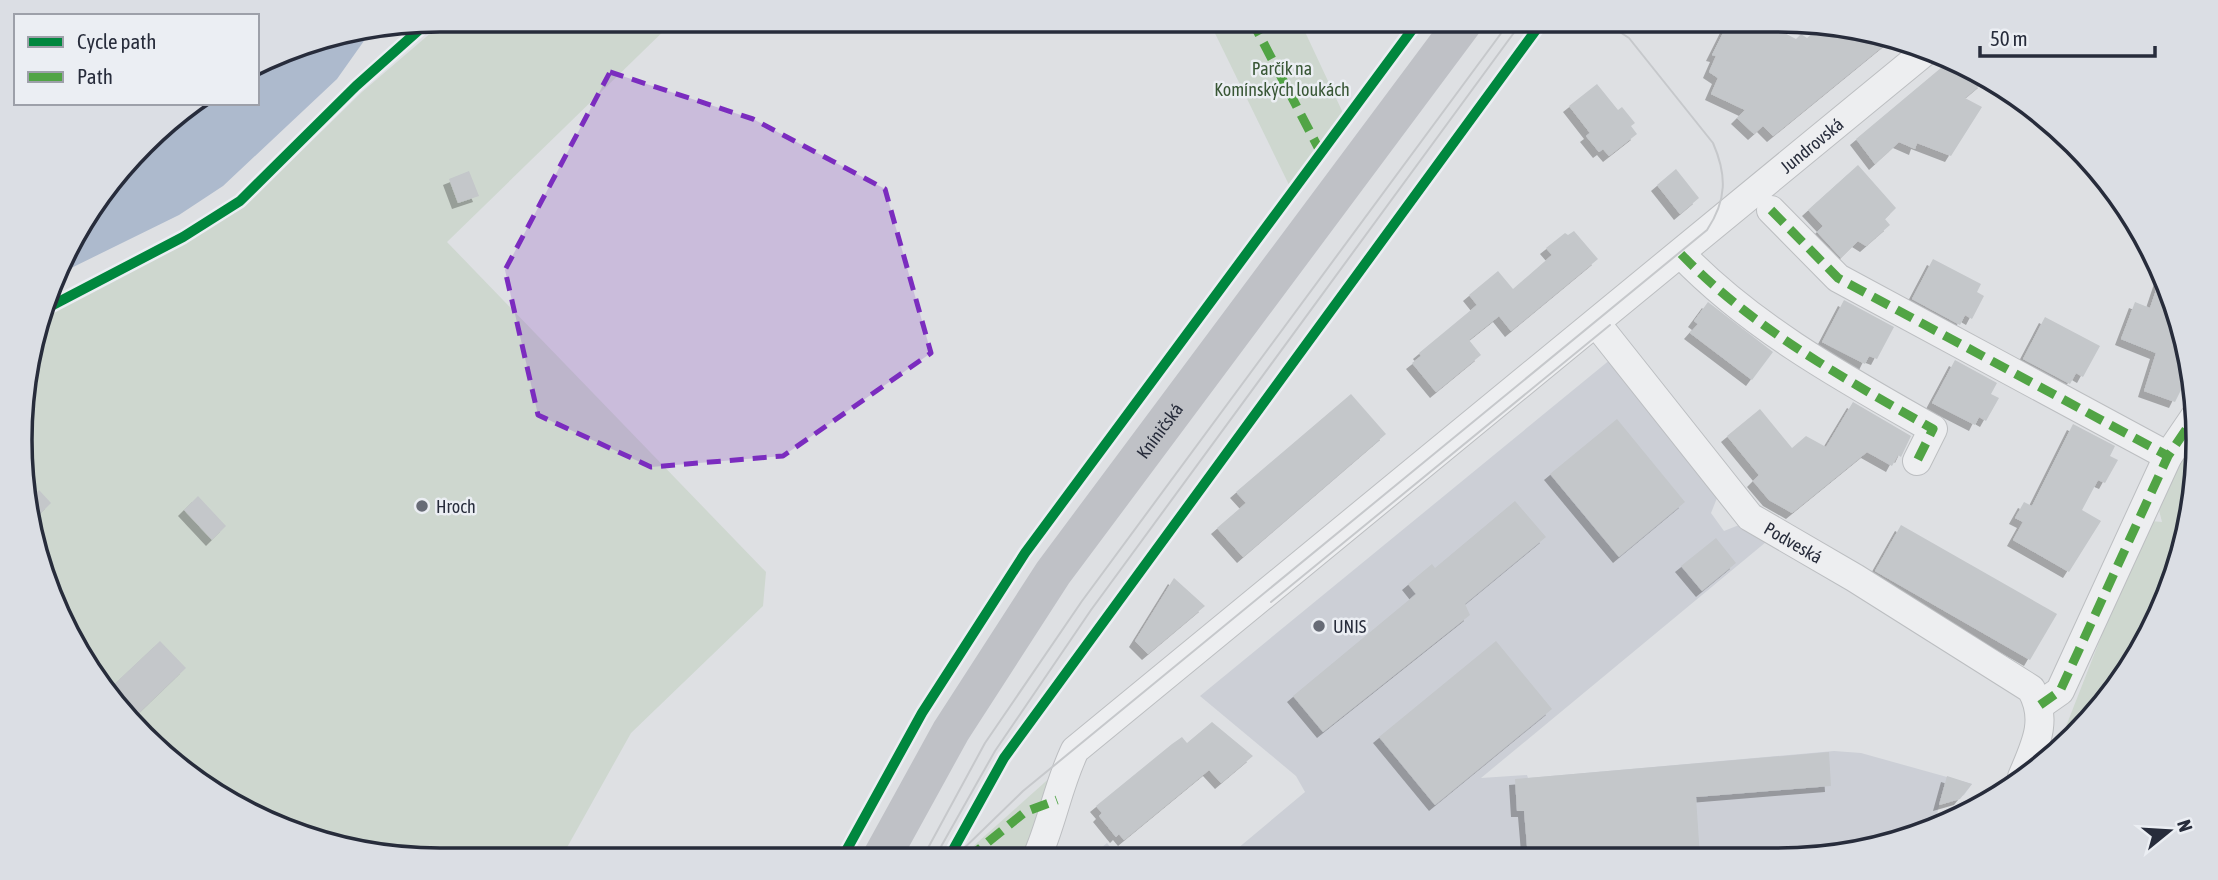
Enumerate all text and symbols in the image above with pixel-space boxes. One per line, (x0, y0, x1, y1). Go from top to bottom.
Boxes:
legend (14, 14, 259, 105)
scale bar (1980, 14, 2155, 58)
text: 50 m (1990, 26, 2028, 50)
text: Cycle path (77, 29, 156, 53)
park label: Parčík na Komínských loukách (1214, 58, 1350, 100)
text: Path (77, 64, 113, 88)
street label: Jundrovská (1776, 113, 1847, 177)
street label: Kníničská (1132, 399, 1187, 462)
place label: Hroch (436, 496, 476, 517)
marker: Hroch (414, 498, 430, 514)
street label: Podveská (1761, 517, 1826, 567)
place label: UNIS (1333, 616, 1367, 637)
marker: UNIS (1311, 618, 1327, 634)
north arrow (2134, 796, 2204, 866)
text: N (2173, 817, 2197, 834)

